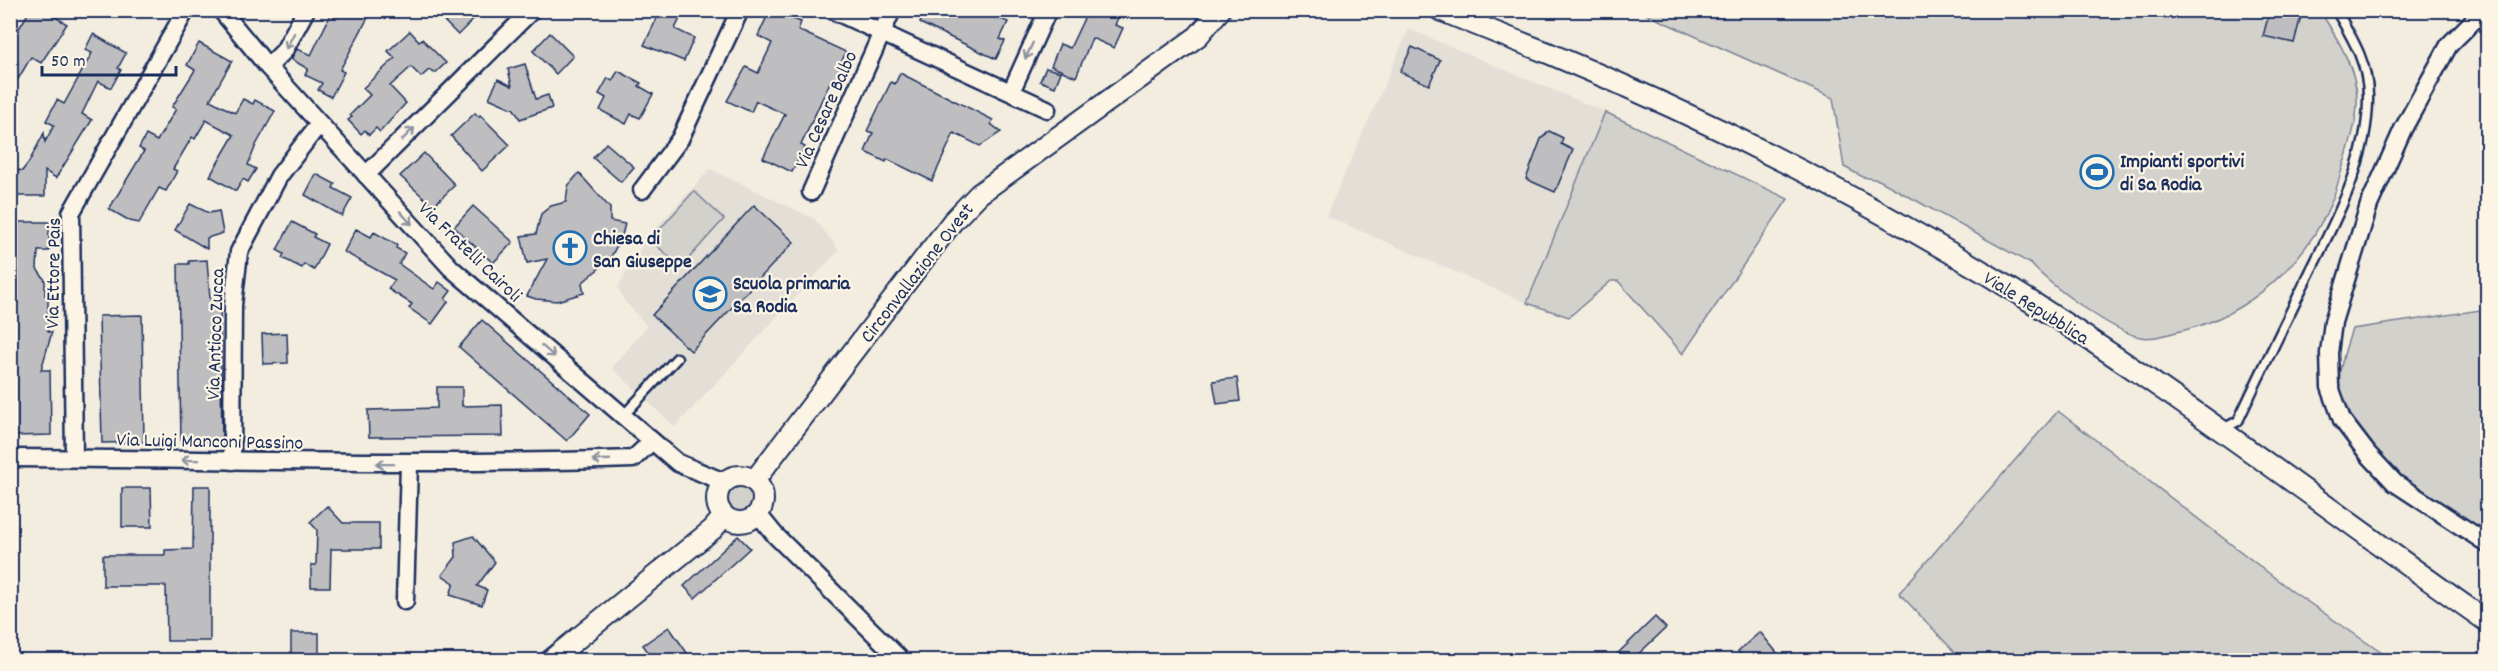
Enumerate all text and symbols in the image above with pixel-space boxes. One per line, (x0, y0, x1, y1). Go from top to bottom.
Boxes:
one-way arrow (284, 32, 296, 49)
scale bar (42, 39, 176, 77)
one-way arrow (1023, 42, 1035, 60)
street label: Via Cesare Balbo (789, 47, 866, 173)
text: 50 m (51, 50, 86, 75)
one-way arrow (400, 127, 415, 141)
place label: Impianti sportivi di Sa Rodia (2120, 149, 2244, 200)
sports icon: Impianti sportivi di Sa Rodia (2079, 154, 2115, 190)
street label: Via Fratelli Cairoli (411, 196, 527, 310)
street label: Circonvallazione Ovest (855, 198, 982, 350)
one-way arrow (399, 210, 413, 225)
street label: Via Ettore Pais (40, 217, 70, 329)
place label: Chiesa di San Giuseppe (593, 226, 692, 277)
church icon: Chiesa di San Giuseppe (552, 230, 588, 266)
street label: Viale Repubblica (1977, 266, 2094, 354)
street label: Via Antioco Zucca (201, 267, 233, 400)
place label: Scuola primaria Sa Rodia (733, 271, 851, 322)
school or university icon: Scuola primaria Sa Rodia (692, 276, 728, 312)
one-way arrow (540, 344, 555, 358)
street label: Via Luigi Manconi Passino (116, 427, 304, 459)
one-way arrow (592, 454, 612, 466)
one-way arrow (181, 455, 201, 466)
one-way arrow (376, 458, 396, 469)

